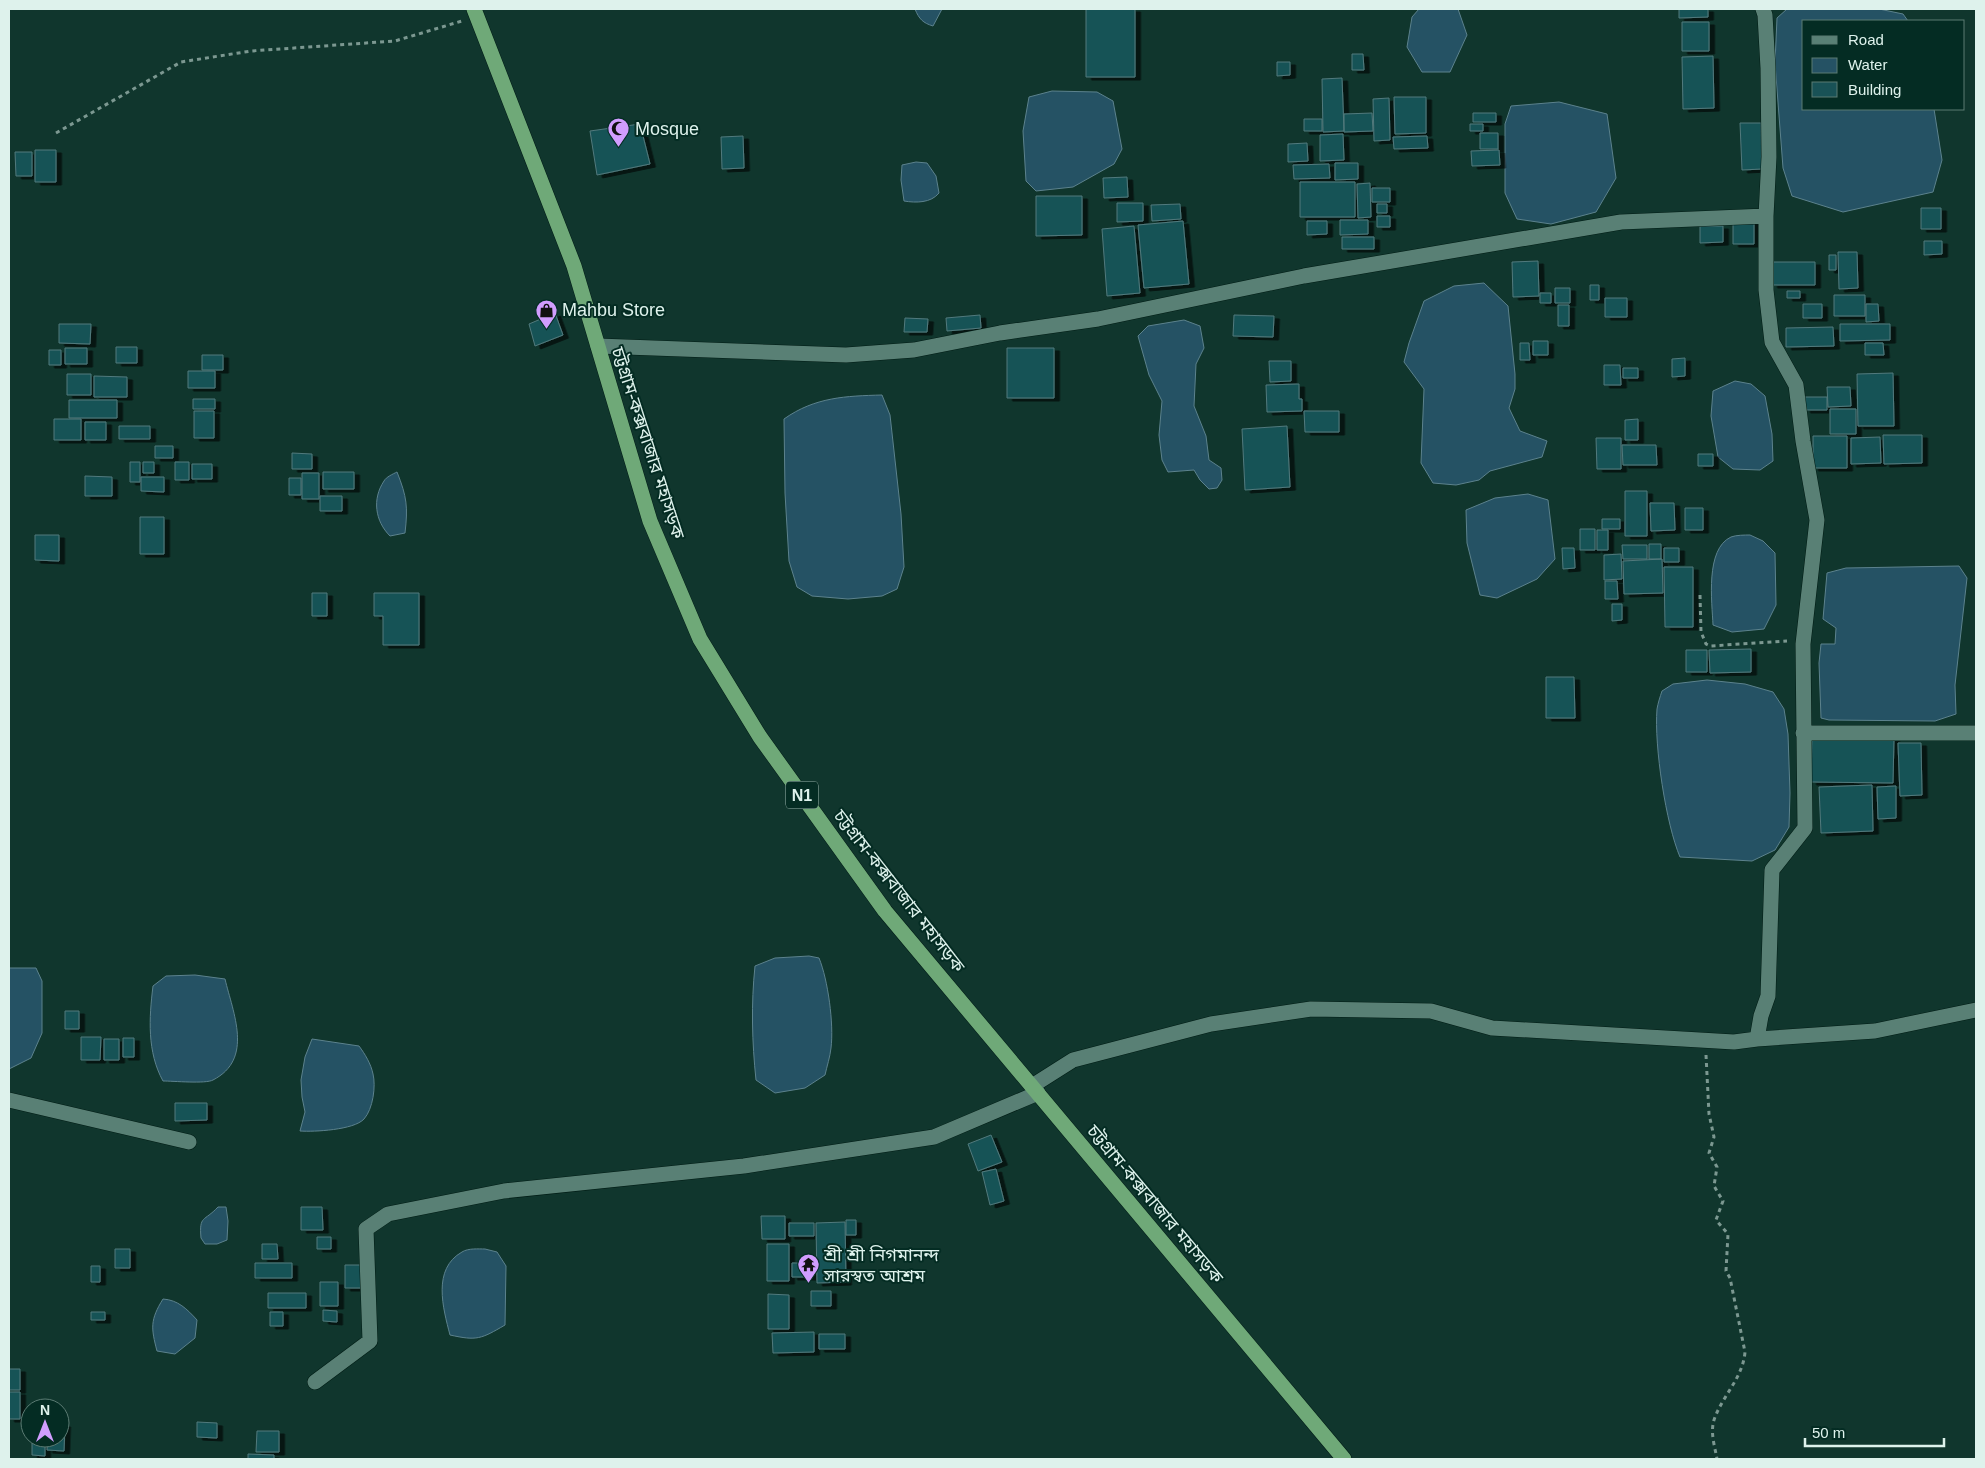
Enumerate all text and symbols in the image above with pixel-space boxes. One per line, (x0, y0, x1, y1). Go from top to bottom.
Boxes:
legend (1802, 20, 1965, 110)
text: Road (1848, 31, 1884, 48)
text: Water (1848, 56, 1887, 73)
text: Building (1848, 81, 1901, 98)
mosque icon: Mosque (607, 117, 631, 148)
place label: Mosque (635, 119, 699, 139)
shop icon: Mahbu Store (534, 298, 558, 329)
place label: Mahbu Store (562, 300, 665, 320)
street label: চট্টগ্রাম-কক্সবাজার মহাসড়ক (607, 344, 689, 542)
road number: N1 (786, 782, 818, 808)
street label: চট্টগ্রাম-কক্সবাজার মহাসড়ক (829, 805, 969, 976)
street label: চট্টগ্রাম-কক্সবাজার মহাসড়ক (1082, 1120, 1227, 1287)
place label: শ্রী শ্রী নিগমানন্দ সারস্বত আশ্রম (823, 1245, 940, 1286)
temple icon: শ্রী শ্রী নিগমানন্দ সারস্বত আশ্রম (796, 1253, 820, 1284)
north arrow (20, 1398, 70, 1448)
text: N (40, 1402, 50, 1418)
scale bar (1805, 1416, 1944, 1448)
text: 50 m (1812, 1424, 1845, 1441)

